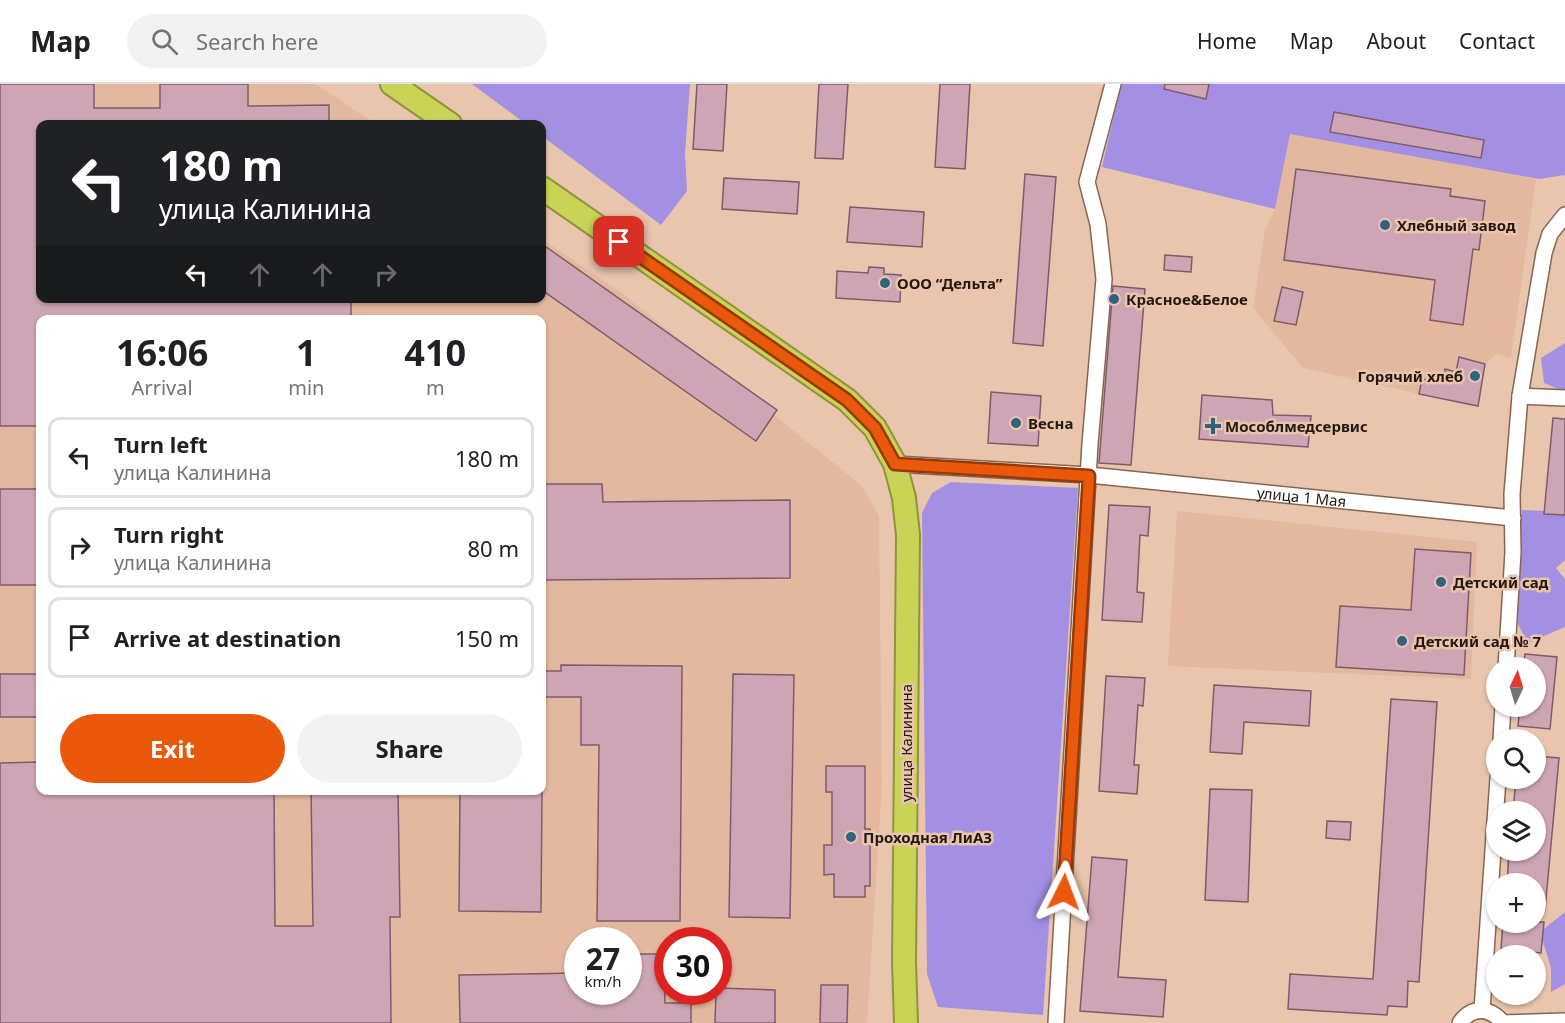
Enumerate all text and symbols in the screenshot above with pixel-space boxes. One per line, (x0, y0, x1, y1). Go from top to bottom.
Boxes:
search box (127, 14, 547, 68)
text: Map (30, 22, 91, 60)
icon: search (148, 25, 181, 58)
text: Search here (196, 26, 318, 56)
text: Home (1197, 27, 1257, 55)
text: Map (1290, 27, 1333, 55)
text: About (1366, 27, 1426, 55)
text: Contact (1459, 27, 1535, 55)
text: 180 m (159, 136, 283, 193)
icon: left (60, 144, 138, 222)
text: улица Калинина (159, 190, 372, 227)
place label: Хлебный завод (1397, 215, 1516, 235)
pin (593, 216, 644, 267)
marker: Хлебный завод (1378, 218, 1392, 232)
icon: arrive (602, 225, 635, 258)
icon: left (180, 258, 213, 291)
icon: ahead (243, 258, 276, 291)
icon: ahead (306, 258, 339, 291)
icon: right (369, 258, 402, 291)
place label: ООО “Дельта” (897, 273, 1003, 293)
marker: ООО “Дельта” (878, 276, 892, 290)
place label: Красное&Белое (1126, 289, 1248, 309)
marker: Красное&Белое (1107, 292, 1121, 306)
text: 16:06 (116, 328, 208, 377)
text: 1 (296, 328, 317, 377)
text: 410 (404, 328, 466, 377)
place label: Горячий хлеб (1358, 366, 1463, 386)
marker: Горячий хлеб (1468, 369, 1482, 383)
text: Arrival (132, 374, 193, 401)
text: min (288, 374, 324, 401)
text: m (426, 374, 445, 401)
place label: Весна (1028, 413, 1073, 433)
marker: Весна (1009, 416, 1023, 430)
place label: Мособлмедсервис (1225, 416, 1368, 436)
marker: Мособлмедсервис (1206, 419, 1220, 433)
text: Turn left (114, 429, 208, 459)
icon: left (63, 441, 96, 474)
text: 180 m (455, 443, 519, 473)
text: улица Калинина (114, 459, 272, 486)
street label: улица 1 Мая (1256, 482, 1347, 511)
text: Turn right (114, 519, 224, 549)
icon: right (63, 531, 96, 564)
text: 80 m (468, 533, 519, 563)
text: улица Калинина (114, 549, 272, 576)
place label: Детский сад (1453, 572, 1549, 592)
marker: Детский сад (1434, 575, 1448, 589)
icon: arrive (63, 621, 96, 654)
text: Arrive at destination (114, 623, 341, 653)
text: 150 m (455, 623, 519, 653)
place label: Детский сад № 7 (1414, 631, 1541, 651)
marker: Детский сад № 7 (1395, 634, 1409, 648)
north arrow (1486, 657, 1546, 717)
map controls (1486, 657, 1546, 1005)
street label: улица Калинина (896, 684, 916, 802)
button: Exit (60, 714, 285, 783)
button: Share (297, 714, 522, 783)
button: search (1486, 729, 1546, 789)
button: layers (1486, 801, 1546, 861)
place label: Проходная ЛиАЗ (863, 827, 992, 847)
marker: Проходная ЛиАЗ (844, 830, 858, 844)
position arrow (1032, 860, 1096, 924)
button: + (1486, 873, 1546, 933)
speed limit sign: 30 (654, 927, 732, 1005)
text: 27 (586, 938, 620, 979)
button: − (1486, 945, 1546, 1005)
text: km/h (585, 971, 621, 991)

